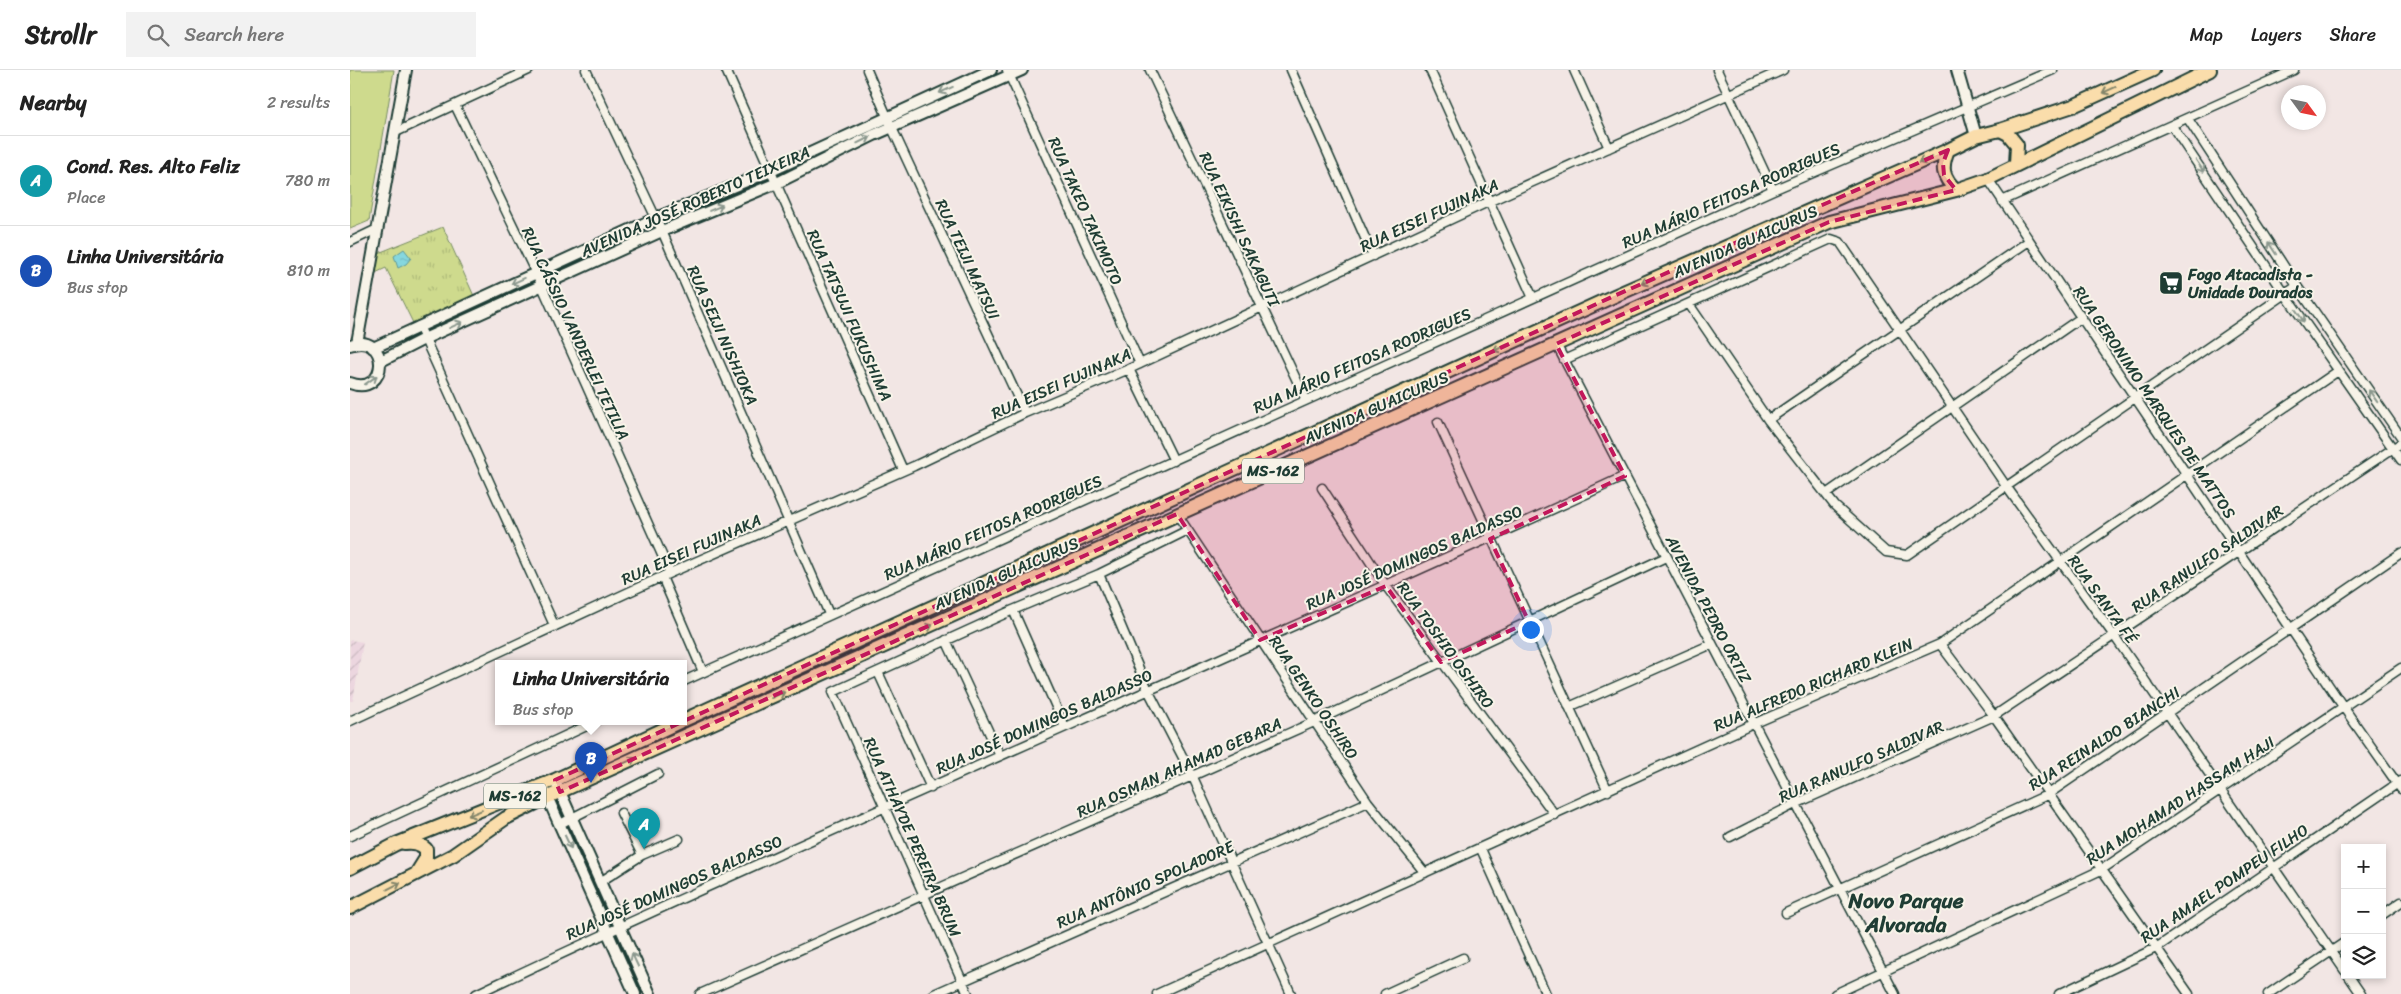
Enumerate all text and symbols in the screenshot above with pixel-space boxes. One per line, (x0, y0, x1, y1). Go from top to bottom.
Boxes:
search box (126, 12, 476, 57)
text: Strollr (25, 14, 96, 56)
text: Search here (184, 18, 284, 51)
text: Map (2190, 19, 2223, 51)
text: Layers (2251, 19, 2302, 51)
text: Share (2330, 19, 2376, 51)
icon: search (144, 21, 172, 49)
text: Nearby (20, 84, 86, 122)
one-way arrow (939, 85, 954, 95)
one-way arrow (2102, 85, 2117, 95)
north arrow (2281, 85, 2326, 130)
text: 2 results (267, 88, 330, 117)
street label: RUA TAKEO TAKIMOTO (1040, 132, 1131, 290)
street label: RUA MÁRIO FEITOSA RODRIGUES (1617, 134, 1845, 257)
one-way arrow (856, 135, 871, 145)
street label: AVENIDA JOSÉ ROBERTO TEIXEIRA (575, 138, 815, 266)
street label: RUA EIKISHI SAKAGUTI (1191, 147, 1289, 313)
text: Cond. Res. Alto Feliz (67, 150, 240, 183)
one-way arrow (1918, 156, 1933, 166)
one-way arrow (2195, 159, 2205, 173)
text: A (31, 166, 41, 195)
text: 780 m (285, 166, 330, 195)
street label: RUA EISEI FUJINAKA (1355, 170, 1504, 260)
text: Place (67, 183, 106, 212)
street label: RUA TEIJI MATSUI (927, 194, 1008, 324)
street label: AVENIDA GUAICURUS (1667, 196, 1823, 287)
one-way arrow (708, 203, 723, 213)
street label: RUA CÁSSIO VANDERLEI TETILIA (513, 222, 638, 445)
street label: RUA TATSUJI FUKUSHIMA (799, 225, 900, 406)
text: Linha Universitária (67, 240, 224, 273)
one-way arrow (2266, 241, 2276, 255)
text: B (31, 256, 41, 285)
text: 810 m (287, 256, 330, 285)
place label: Fogo Atacadista - Unidade Dourados (2187, 260, 2314, 307)
street label: RUA SEIJI NISHIOKA (679, 261, 766, 410)
supermarket icon: Fogo Atacadista - Unidade Dourados (2158, 270, 2184, 296)
text: Bus stop (67, 273, 128, 302)
one-way arrow (511, 277, 526, 287)
one-way arrow (1641, 277, 1656, 287)
street label: RUA GERONIMO MARQUES DE MATTOS (2065, 280, 2244, 525)
street label: RUA MÁRIO FEITOSA RODRIGUES (1248, 299, 1476, 422)
one-way arrow (2295, 308, 2305, 322)
one-way arrow (448, 319, 463, 329)
street label: RUA EISEI FUJINAKA (986, 340, 1136, 427)
one-way arrow (1493, 344, 1508, 354)
street label: AVENIDA GUAICURUS (1298, 362, 1454, 453)
one-way arrow (364, 375, 378, 385)
one-way arrow (2368, 390, 2378, 404)
road number: MS-162 (1242, 458, 1304, 484)
street label: RUA MÁRIO FEITOSA RODRIGUES (879, 466, 1107, 589)
street label: RUA JOSÉ DOMINGOS BALDASSO (1301, 496, 1527, 618)
street label: RUA RANULFO SALDIVAR (2125, 496, 2290, 620)
street label: RUA EISEI FUJINAKA (616, 506, 766, 593)
street label: AVENIDA GUAICURUS (928, 528, 1084, 619)
street label: AVENIDA PEDRO ORTIZ (1657, 529, 1760, 689)
street label: RUA SANTA FÉ (2060, 548, 2146, 651)
street label: RUA TOSHIO OSHIRO (1389, 575, 1502, 715)
your location (1518, 617, 1544, 643)
one-way arrow (918, 622, 933, 632)
street label: RUA GENKO OSHIRO (1261, 629, 1366, 766)
street label: RUA ALFREDO RICHARD KLEIN (1709, 629, 1918, 740)
popup (495, 660, 687, 725)
street label: RUA JOSÉ DOMINGOS BALDASSO (931, 660, 1157, 782)
text: Linha Universitária (513, 662, 669, 695)
street label: RUA REINALDO BIANCHI (2022, 678, 2186, 799)
one-way arrow (770, 689, 785, 699)
text: Bus stop (513, 695, 573, 724)
street label: RUA OSMAN AHAMAD GEBARA (1072, 709, 1287, 826)
street label: RUA RANULFO SALDIVAR (1774, 712, 1949, 811)
street label: RUA MOHAMAD HASSAM HAJI (2080, 728, 2281, 873)
street label: RUA ATHAYDE PEREIRA BRUM (855, 732, 970, 942)
pin: B (575, 742, 607, 783)
one-way arrow (621, 756, 636, 766)
road number: MS-162 (484, 784, 546, 808)
one-way arrow (468, 808, 483, 818)
pin: A (628, 808, 660, 849)
street label: RUA AMAEL POMPEU FILHO (2134, 816, 2315, 951)
street label: RUA JOSÉ DOMINGOS BALDASSO (561, 826, 787, 948)
street label: RUA ANTÔNIO SPOLADORE (1052, 832, 1240, 937)
one-way arrow (563, 834, 573, 849)
map controls (2341, 844, 2386, 979)
button: + (2341, 844, 2386, 889)
one-way arrow (386, 881, 401, 891)
district label: Novo Parque Alvorada (1848, 882, 1964, 944)
button: − (2341, 889, 2386, 934)
button: layers (2341, 934, 2386, 979)
one-way arrow (630, 953, 640, 968)

